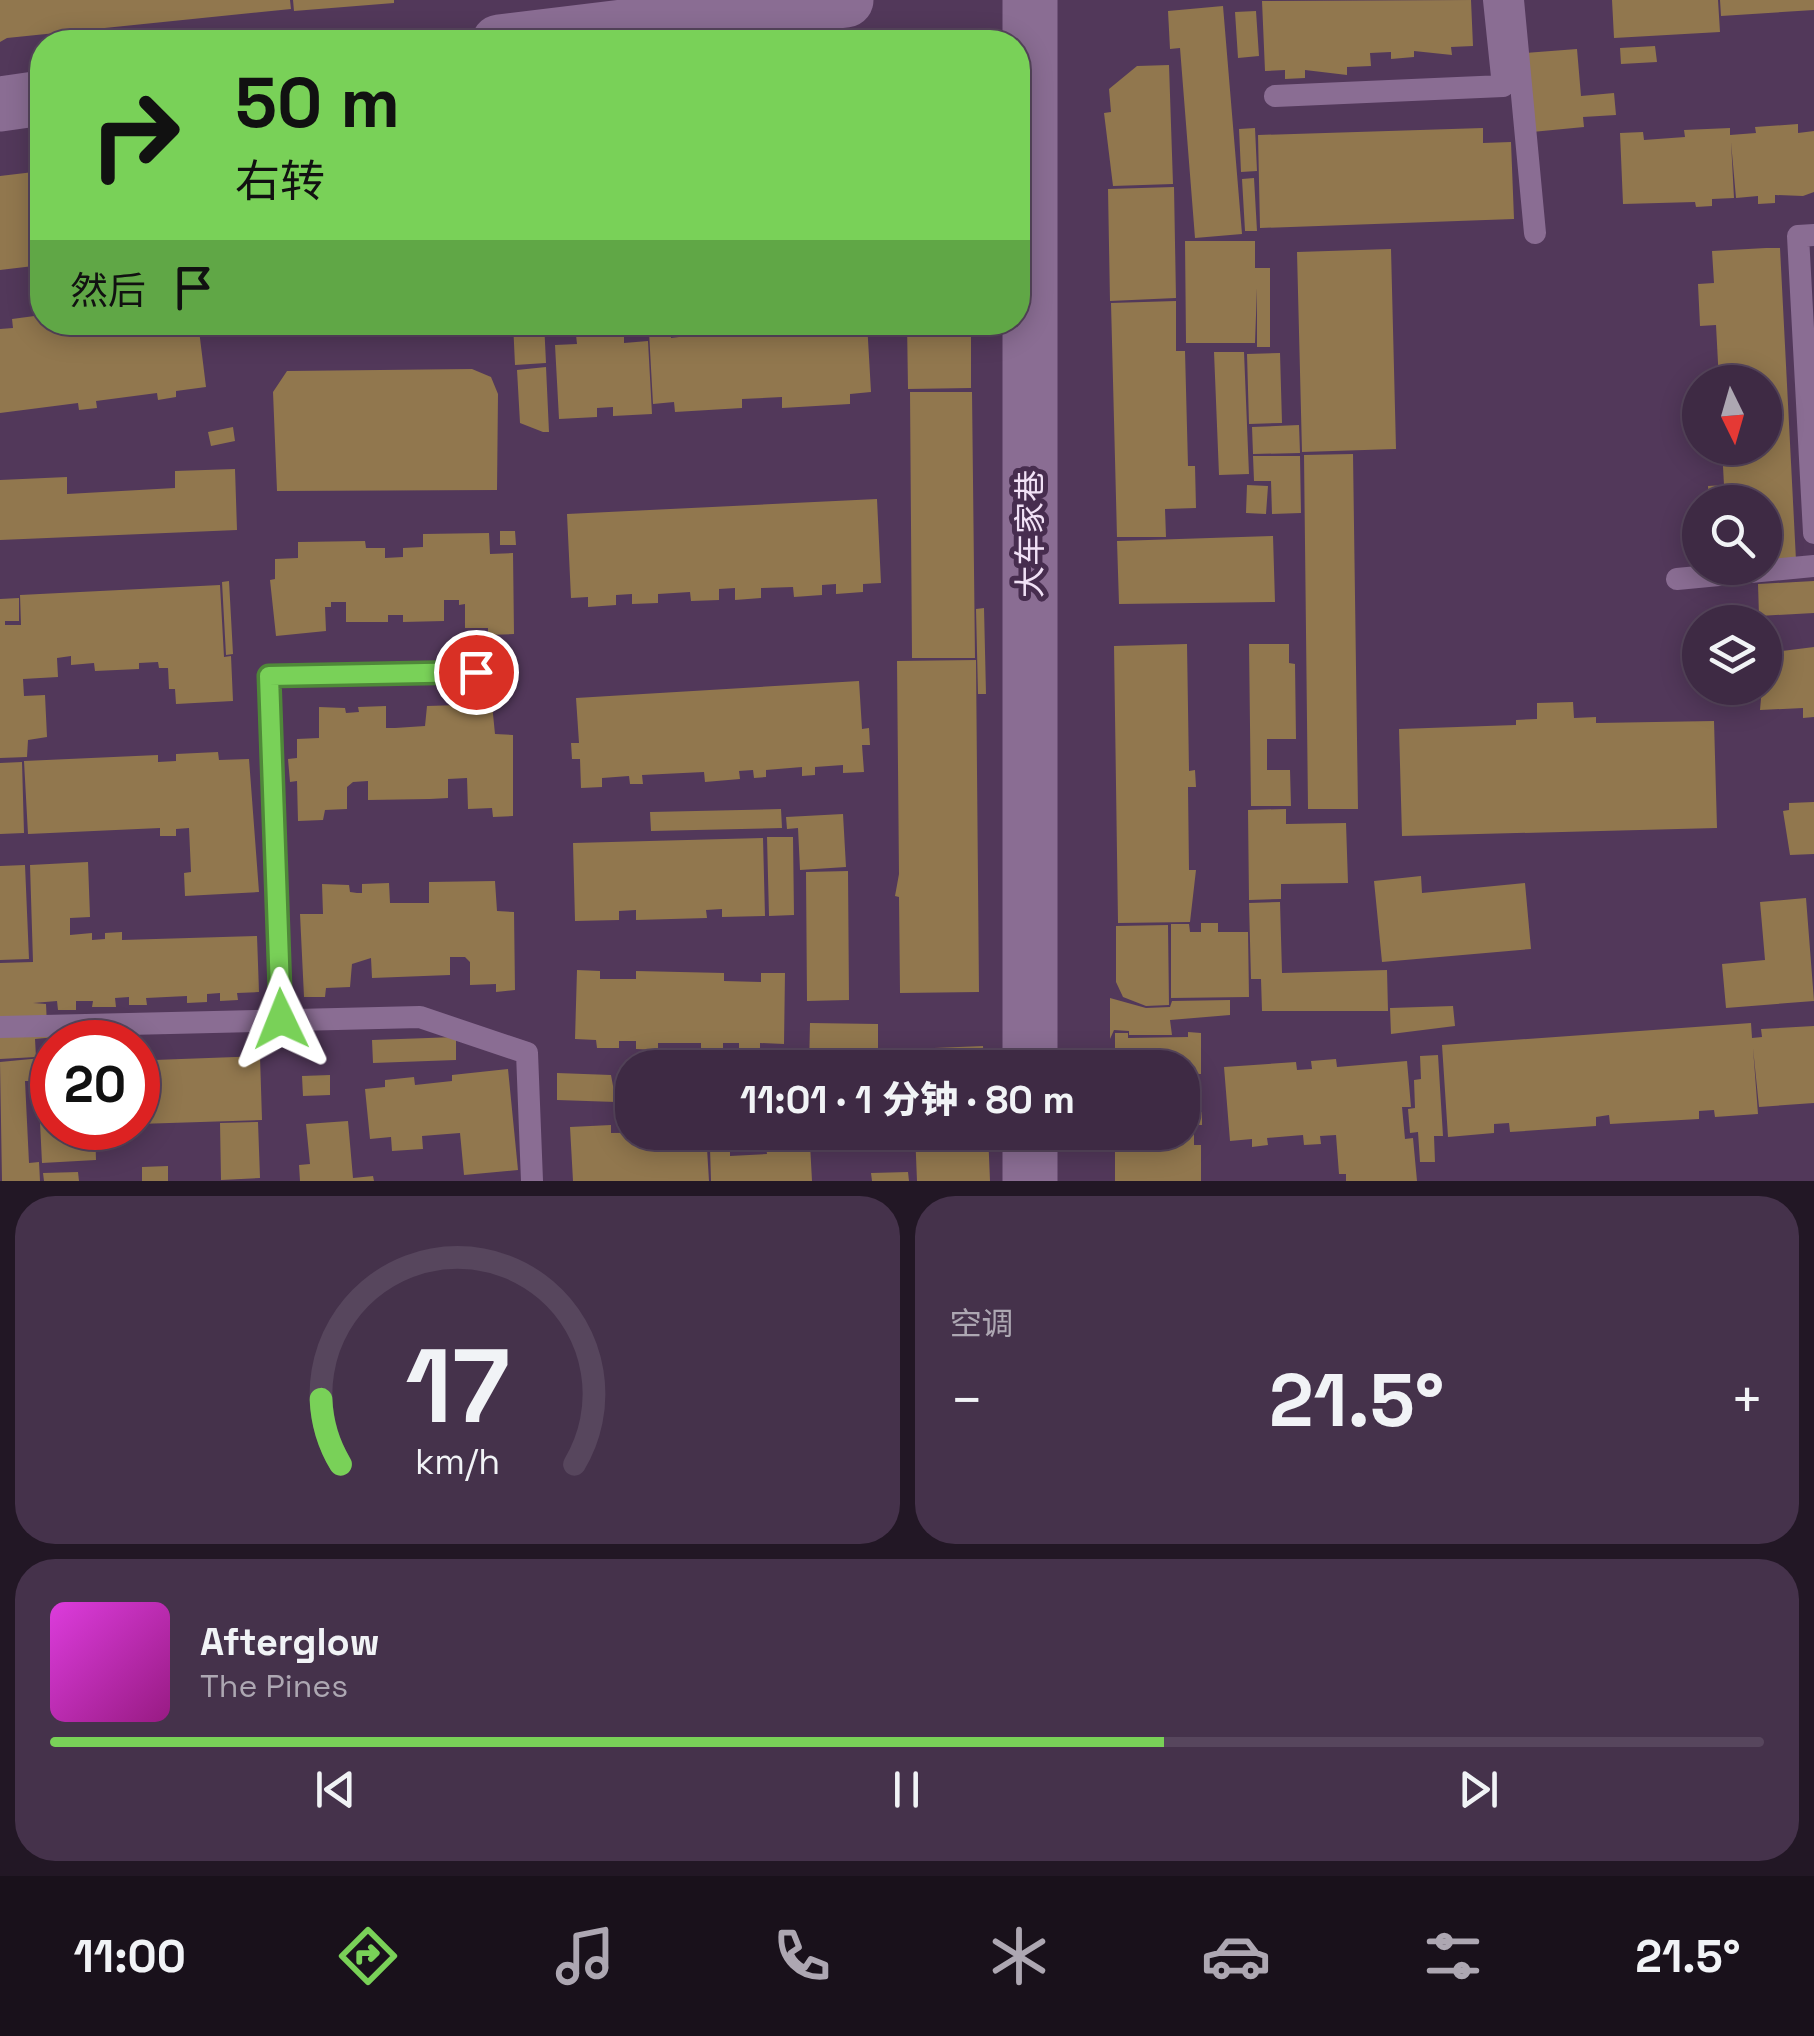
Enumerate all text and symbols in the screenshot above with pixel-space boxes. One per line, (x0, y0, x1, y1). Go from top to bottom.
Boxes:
text: 50 m (235, 58, 400, 147)
icon: right (70, 70, 200, 200)
text: 右转 (235, 153, 325, 210)
icon: arrive (166, 260, 221, 315)
text: 然后 (70, 267, 146, 315)
north arrow (1682, 365, 1782, 465)
map controls (1682, 365, 1782, 705)
street label: 大车家巷 (1010, 470, 1050, 598)
button: search (1682, 485, 1782, 585)
button: layers (1682, 605, 1782, 705)
pin (434, 630, 519, 715)
icon: arrive (449, 645, 504, 700)
position arrow (229, 967, 333, 1071)
speed limit sign: 20 (30, 1020, 160, 1150)
text: 11:01 · 1 分钟 · 80 m (740, 1076, 1075, 1124)
text: 空调 (950, 1304, 1014, 1344)
text: 17 (405, 1320, 510, 1452)
text: 21.5° (1269, 1352, 1444, 1448)
text: − (950, 1365, 984, 1435)
text: + (1730, 1365, 1764, 1435)
text: km/h (415, 1439, 500, 1484)
text: Afterglow (200, 1618, 380, 1666)
text: The Pines (200, 1666, 348, 1706)
icon: previous (308, 1762, 363, 1817)
icon: pause (879, 1762, 934, 1817)
icon: next (1451, 1762, 1506, 1817)
icon: directions (333, 1921, 403, 1991)
icon: music (550, 1921, 620, 1991)
icon: phone (767, 1921, 837, 1991)
icon: climate (984, 1921, 1054, 1991)
icon: car (1201, 1921, 1271, 1991)
icon: filters (1418, 1921, 1488, 1991)
text: 11:00 (74, 1928, 186, 1985)
text: 21.5° (1635, 1928, 1740, 1985)

